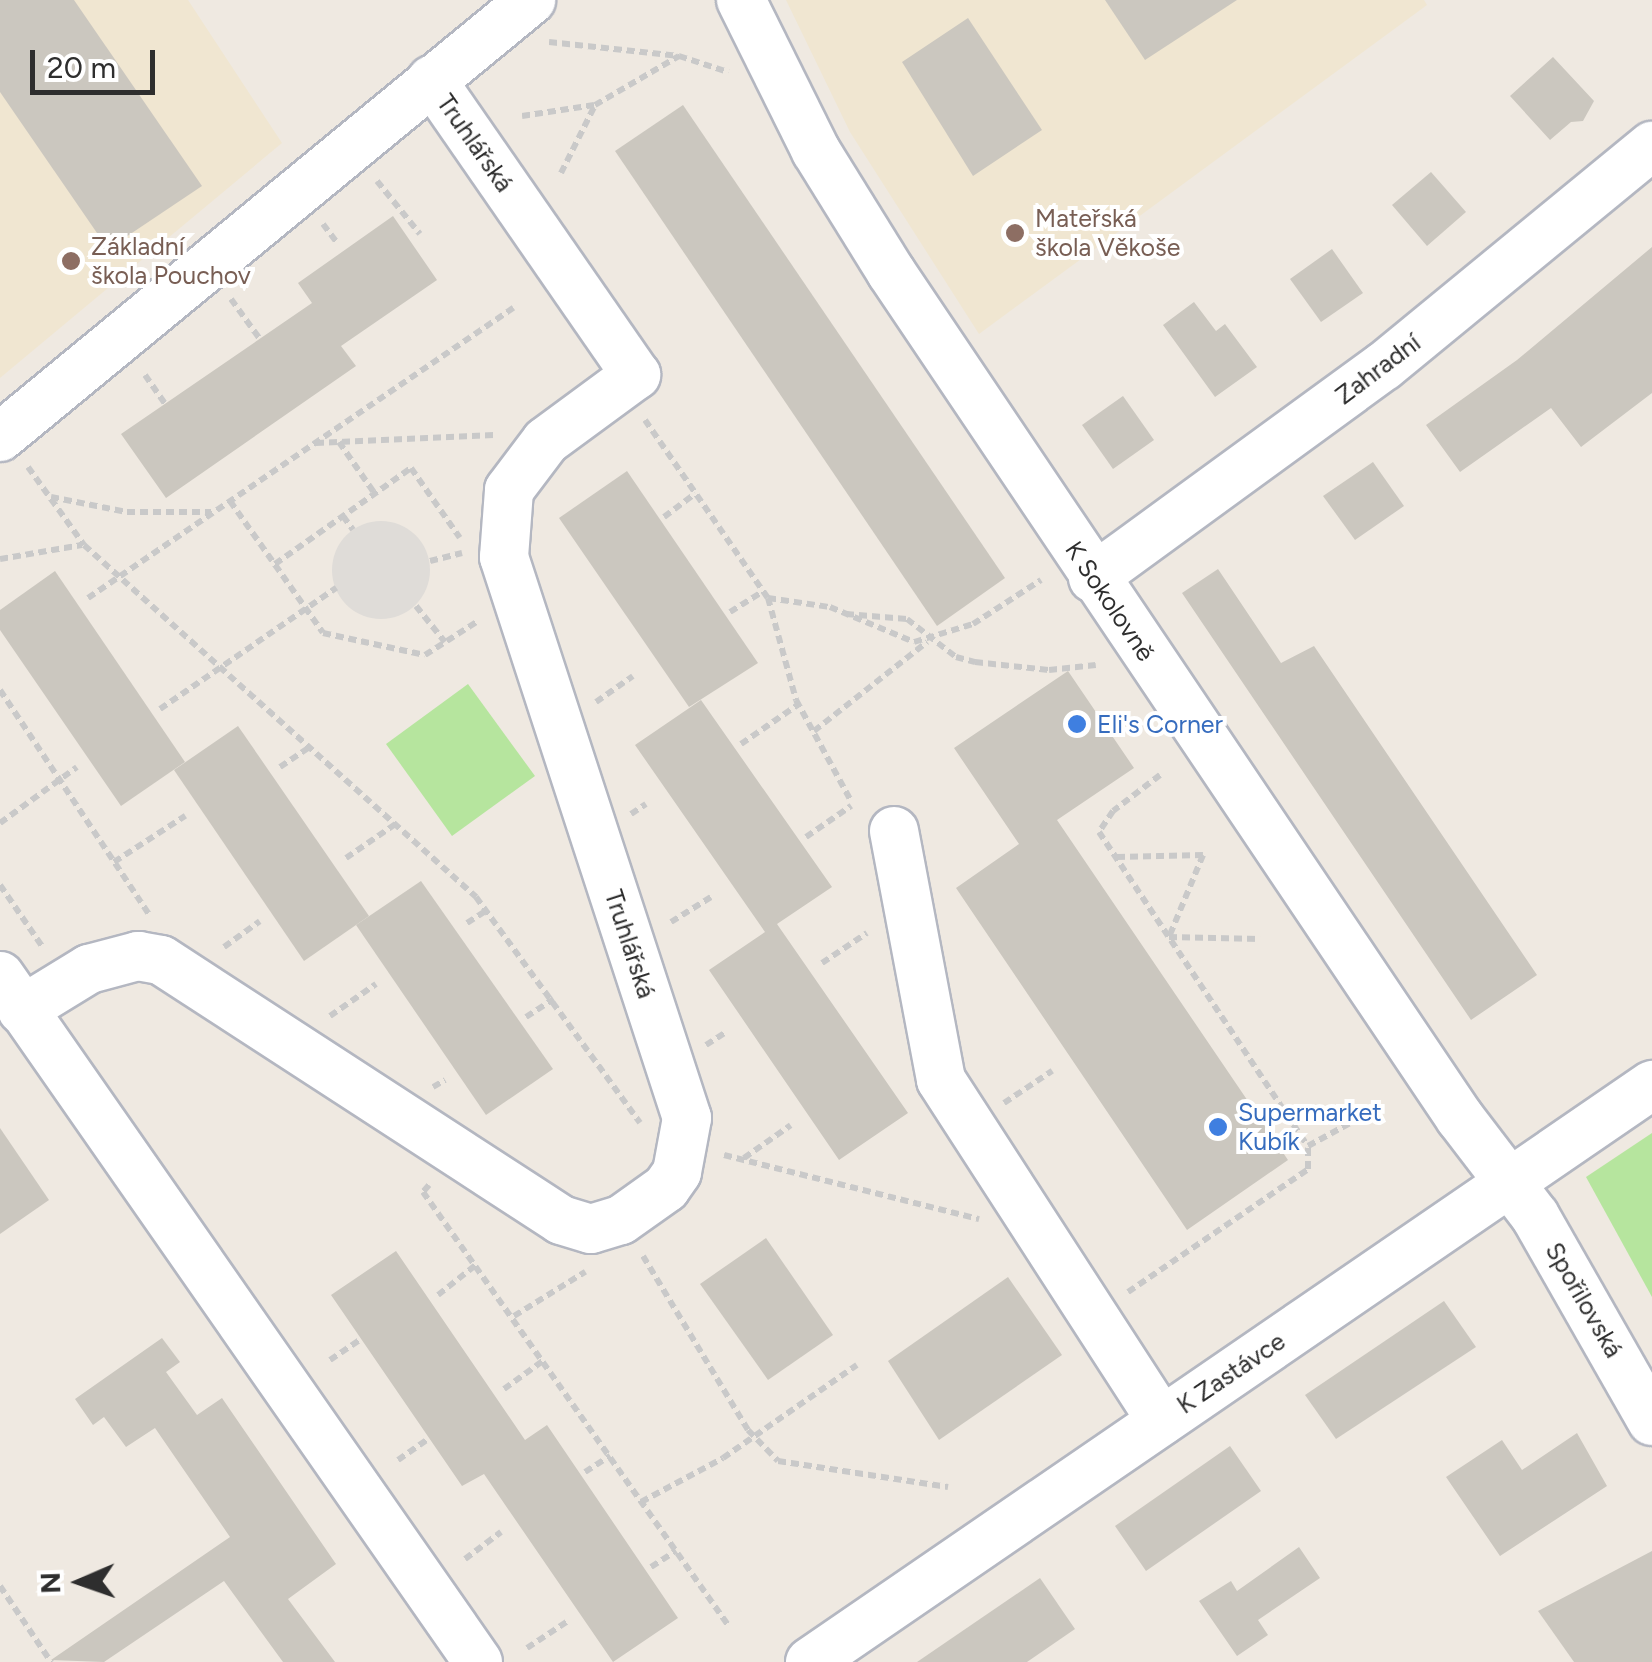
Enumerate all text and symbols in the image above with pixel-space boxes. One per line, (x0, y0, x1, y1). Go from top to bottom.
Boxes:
scale bar (35, 30, 160, 92)
text: 20 m (47, 49, 116, 86)
street label: Truhlářská (431, 89, 519, 197)
place label: Mateřská škola Věkoše (1035, 204, 1180, 263)
marker: Mateřská škola Věkoše (1004, 222, 1026, 244)
place label: Základní škola Pouchov (91, 232, 251, 291)
marker: Základní škola Pouchov (60, 250, 82, 272)
street label: Zahradní (1330, 327, 1426, 411)
street label: K Sokolovně (1059, 535, 1161, 667)
place label: Eli's Corner (1097, 709, 1223, 739)
marker: Eli's Corner (1066, 713, 1088, 735)
street label: Truhlářská (598, 886, 662, 1002)
place label: Supermarket Kubík (1238, 1098, 1382, 1157)
marker: Supermarket Kubík (1207, 1116, 1229, 1138)
street label: Spořilovská (1539, 1237, 1629, 1363)
street label: K Zastávce (1171, 1326, 1291, 1420)
north arrow (30, 1532, 130, 1632)
text: N (33, 1572, 67, 1594)

